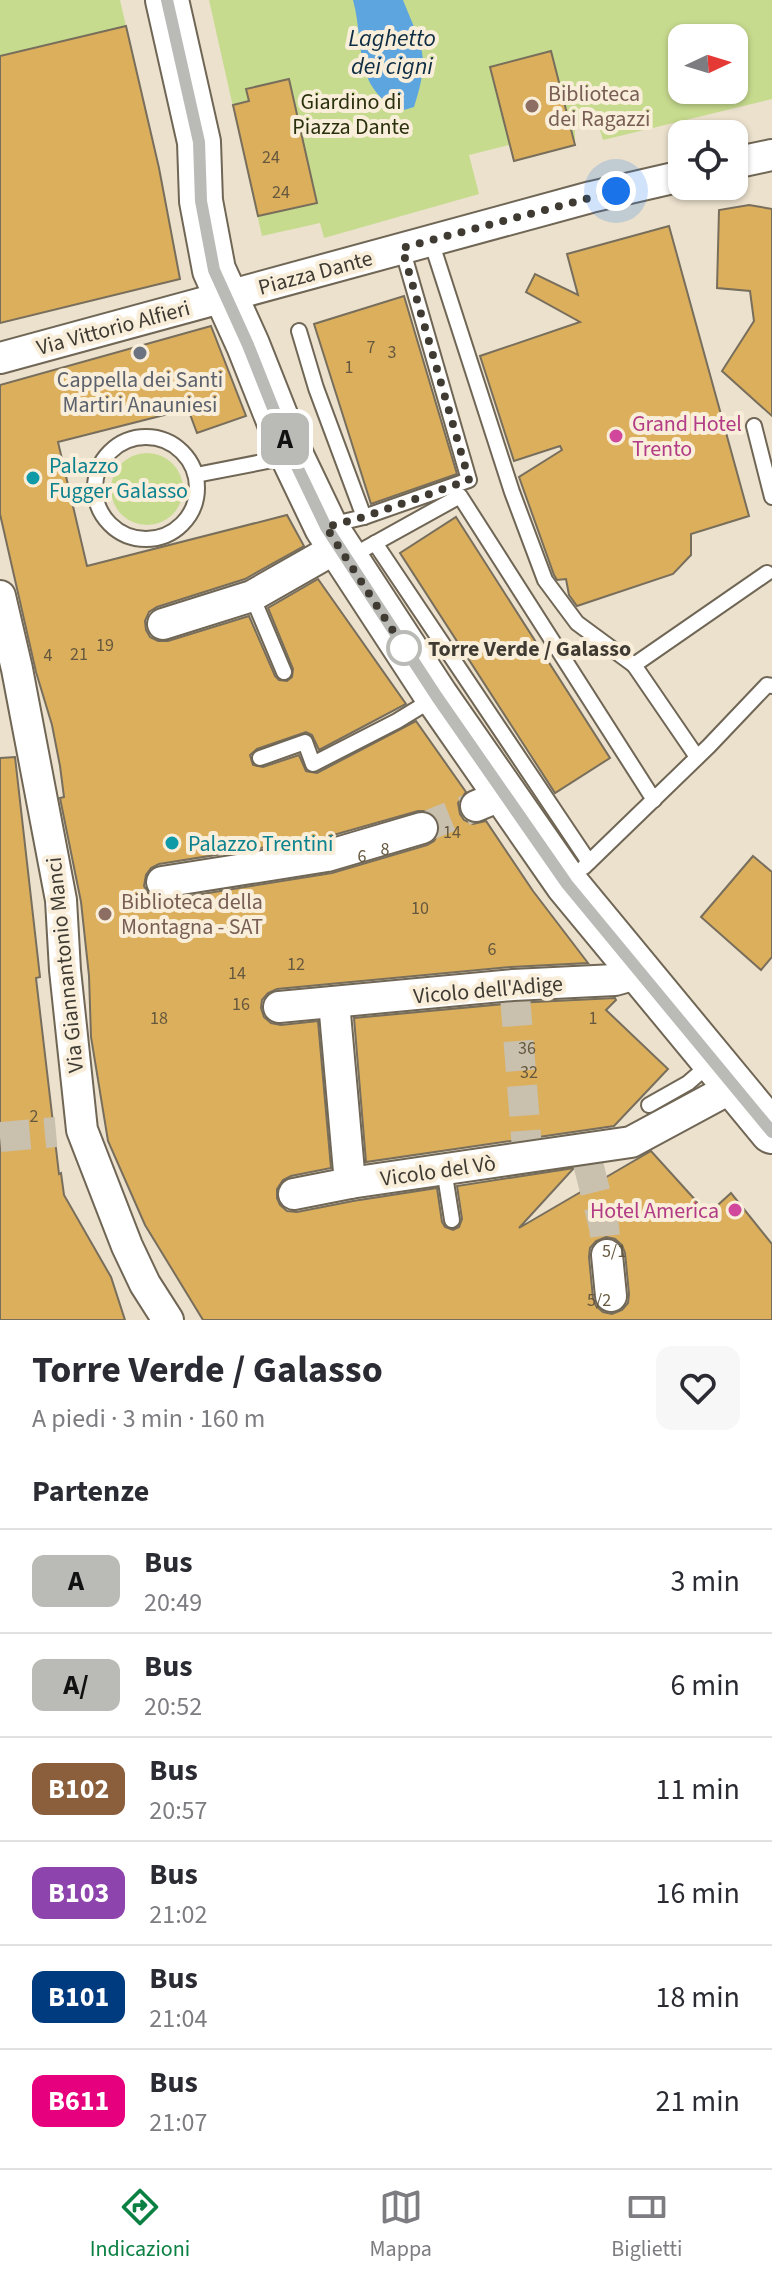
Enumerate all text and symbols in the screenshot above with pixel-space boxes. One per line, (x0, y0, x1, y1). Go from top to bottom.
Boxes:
water label: Laghetto dei cigni (348, 21, 436, 84)
north arrow (668, 24, 748, 104)
map controls (668, 24, 748, 200)
place label: Biblioteca dei Ragazzi (548, 78, 650, 135)
park label: Giardino di Piazza Dante (292, 86, 410, 143)
marker: Biblioteca dei Ragazzi (523, 97, 541, 115)
button: locate (668, 120, 748, 200)
house number: 24 (262, 145, 280, 170)
your location (596, 171, 636, 211)
house number: 24 (272, 180, 290, 205)
street label: Piazza Dante (254, 242, 376, 304)
street label: Via Vittorio Alfieri (33, 292, 194, 364)
house number: 7 (367, 335, 376, 360)
house number: 3 (388, 340, 397, 365)
marker: Cappella dei Santi Martiri Anauniesi (131, 344, 149, 362)
house number: 1 (345, 355, 353, 380)
place label: Cappella dei Santi Martiri Anauniesi (57, 364, 223, 421)
place label: Grand Hotel Trento (632, 408, 742, 465)
line badge: A (259, 413, 311, 465)
text: A (277, 419, 293, 459)
marker: Grand Hotel Trento (607, 427, 625, 445)
place label: Palazzo Fugger Galasso (49, 450, 188, 507)
marker: Palazzo Fugger Galasso (24, 469, 42, 487)
marker: Torre Verde / Galasso (387, 631, 421, 665)
house number: 19 (96, 633, 114, 658)
place label: Torre Verde / Galasso (428, 633, 631, 665)
house number: 21 (70, 642, 88, 667)
house number: 4 (44, 643, 53, 668)
house number: 14 (443, 820, 461, 845)
place label: Palazzo Trentini (188, 828, 334, 860)
marker: Palazzo Trentini (163, 834, 181, 852)
house number: 8 (381, 837, 390, 862)
house number: 6 (358, 844, 367, 869)
street label: Via Giannantonio Manci (38, 855, 92, 1074)
place label: Biblioteca della Montagna - SAT (121, 886, 263, 943)
house number: 10 (411, 896, 429, 921)
marker: Biblioteca della Montagna - SAT (96, 905, 114, 923)
house number: 6 (488, 937, 497, 962)
house number: 12 (287, 952, 305, 977)
house number: 14 (228, 961, 246, 986)
street label: Vicolo dell'Adige (412, 968, 564, 1012)
house number: 16 (232, 992, 250, 1017)
house number: 18 (150, 1006, 168, 1031)
house number: 1 (589, 1006, 597, 1031)
house number: 36 (518, 1036, 536, 1061)
house number: 32 (520, 1060, 538, 1085)
house number: 2 (30, 1104, 39, 1129)
street label: Vicolo del Vò (378, 1147, 498, 1195)
place label: Hotel America (590, 1195, 719, 1227)
marker: Hotel America (726, 1201, 744, 1219)
house number: 5/1 (602, 1239, 626, 1264)
house number: 5/2 (587, 1288, 611, 1313)
text: Torre Verde / Galasso (32, 1343, 383, 1397)
button: heart (656, 1346, 740, 1430)
text: A piedi · 3 min · 160 m (32, 1400, 265, 1437)
text: Partenze (32, 1470, 149, 1513)
text: Bus (144, 1541, 192, 1584)
text: 3 min (670, 1560, 740, 1603)
text: A (68, 1561, 84, 1601)
text: 20:49 (144, 1584, 202, 1621)
text: Bus (144, 1645, 192, 1688)
text: 6 min (670, 1664, 740, 1707)
text: A/ (63, 1665, 89, 1705)
text: 20:52 (144, 1688, 202, 1725)
text: Bus (149, 1749, 198, 1792)
text: 11 min (656, 1768, 740, 1811)
text: B102 (48, 1769, 109, 1809)
text: 20:57 (149, 1792, 207, 1829)
text: Bus (149, 1853, 198, 1896)
text: 16 min (656, 1872, 740, 1915)
text: B103 (48, 1873, 109, 1913)
text: 21:02 (149, 1896, 207, 1933)
text: Bus (149, 1957, 198, 2000)
text: 18 min (656, 1976, 740, 2019)
text: B101 (48, 1977, 109, 2017)
text: 21:04 (149, 2000, 207, 2037)
text: Bus (149, 2061, 198, 2104)
text: 21 min (656, 2080, 740, 2123)
text: B611 (48, 2081, 109, 2121)
text: 21:07 (149, 2104, 207, 2141)
tab: Indicazioni (90, 2185, 190, 2265)
tab: Mappa (370, 2185, 432, 2265)
tab: Biglietti (611, 2185, 682, 2265)

